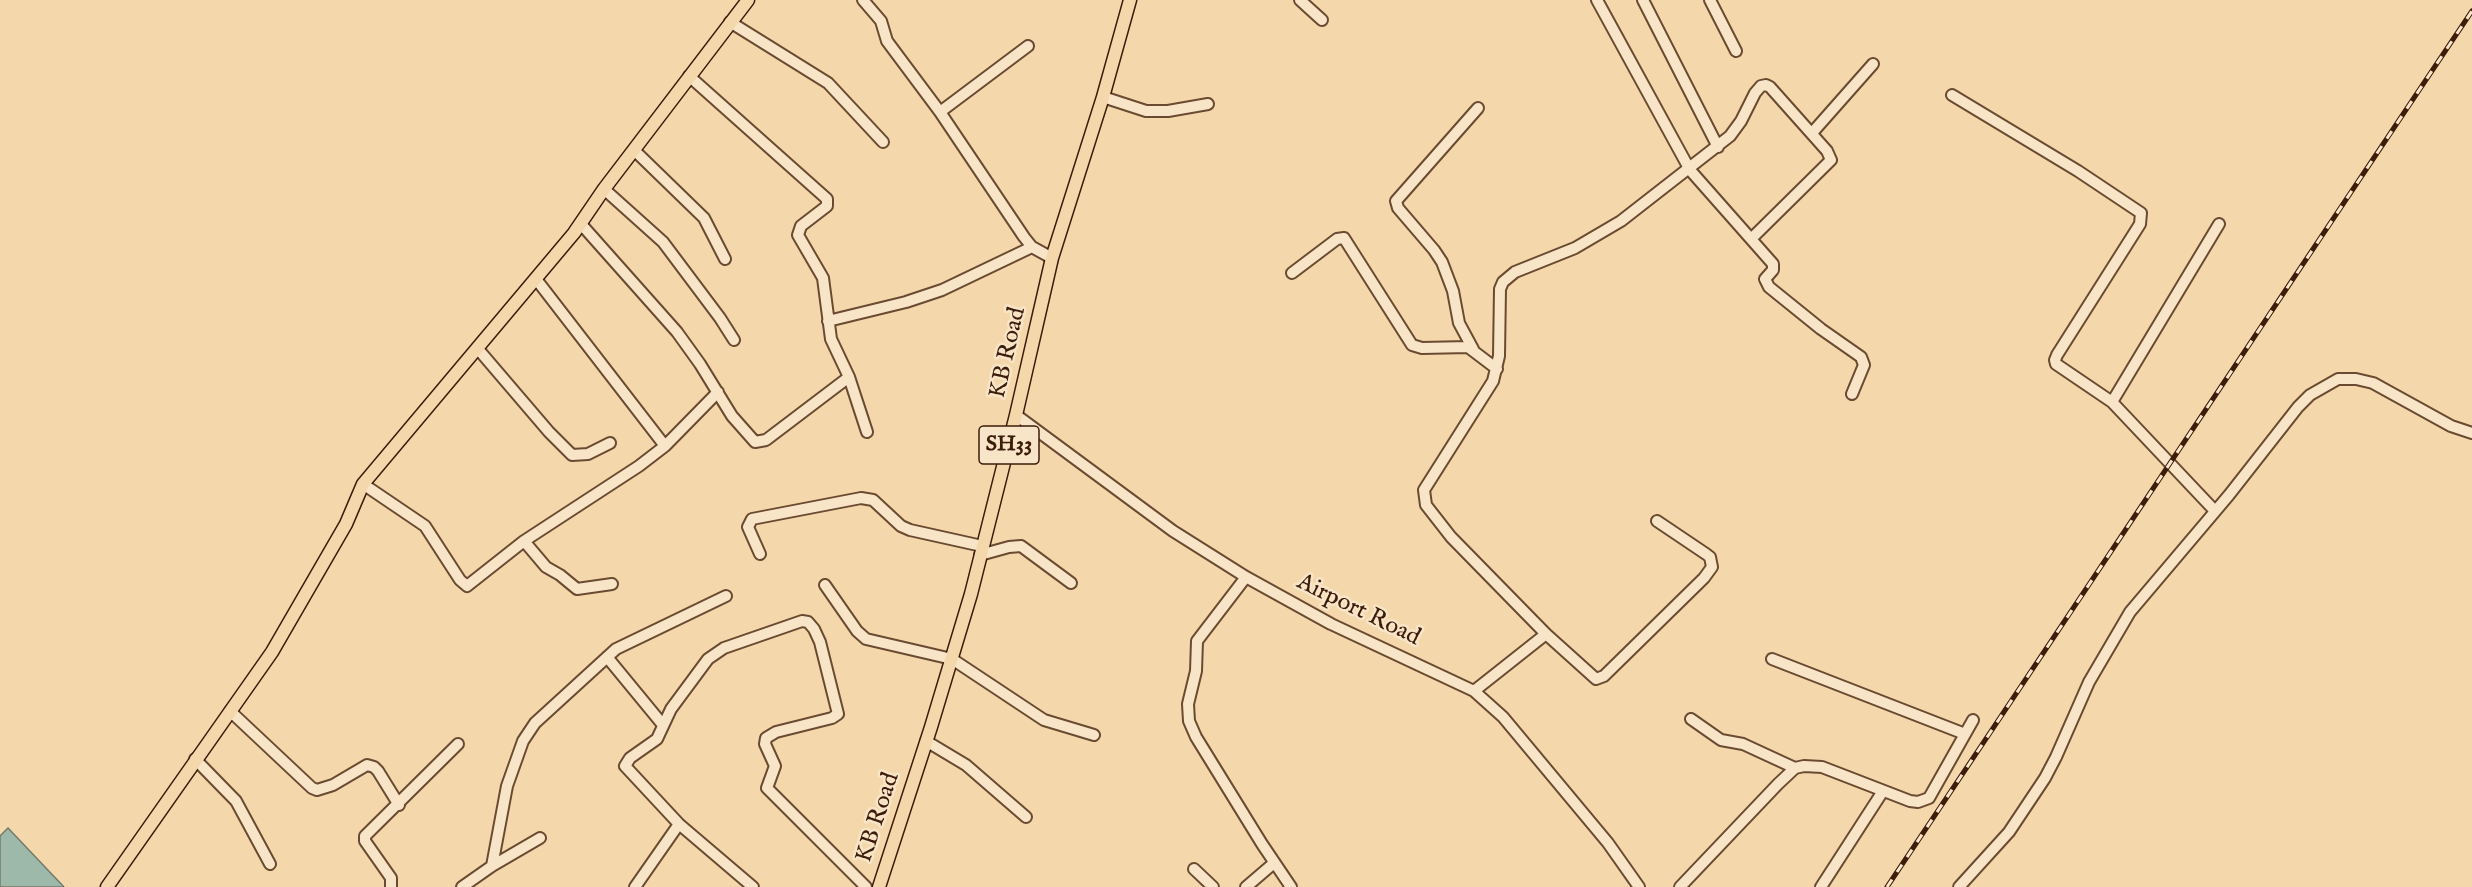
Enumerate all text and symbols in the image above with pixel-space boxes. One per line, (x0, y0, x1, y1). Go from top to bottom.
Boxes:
street label: KB Road (985, 305, 1033, 401)
road number: SH33 (979, 426, 1039, 464)
street label: Airport Road (1292, 569, 1424, 653)
street label: KB Road (851, 769, 907, 867)

